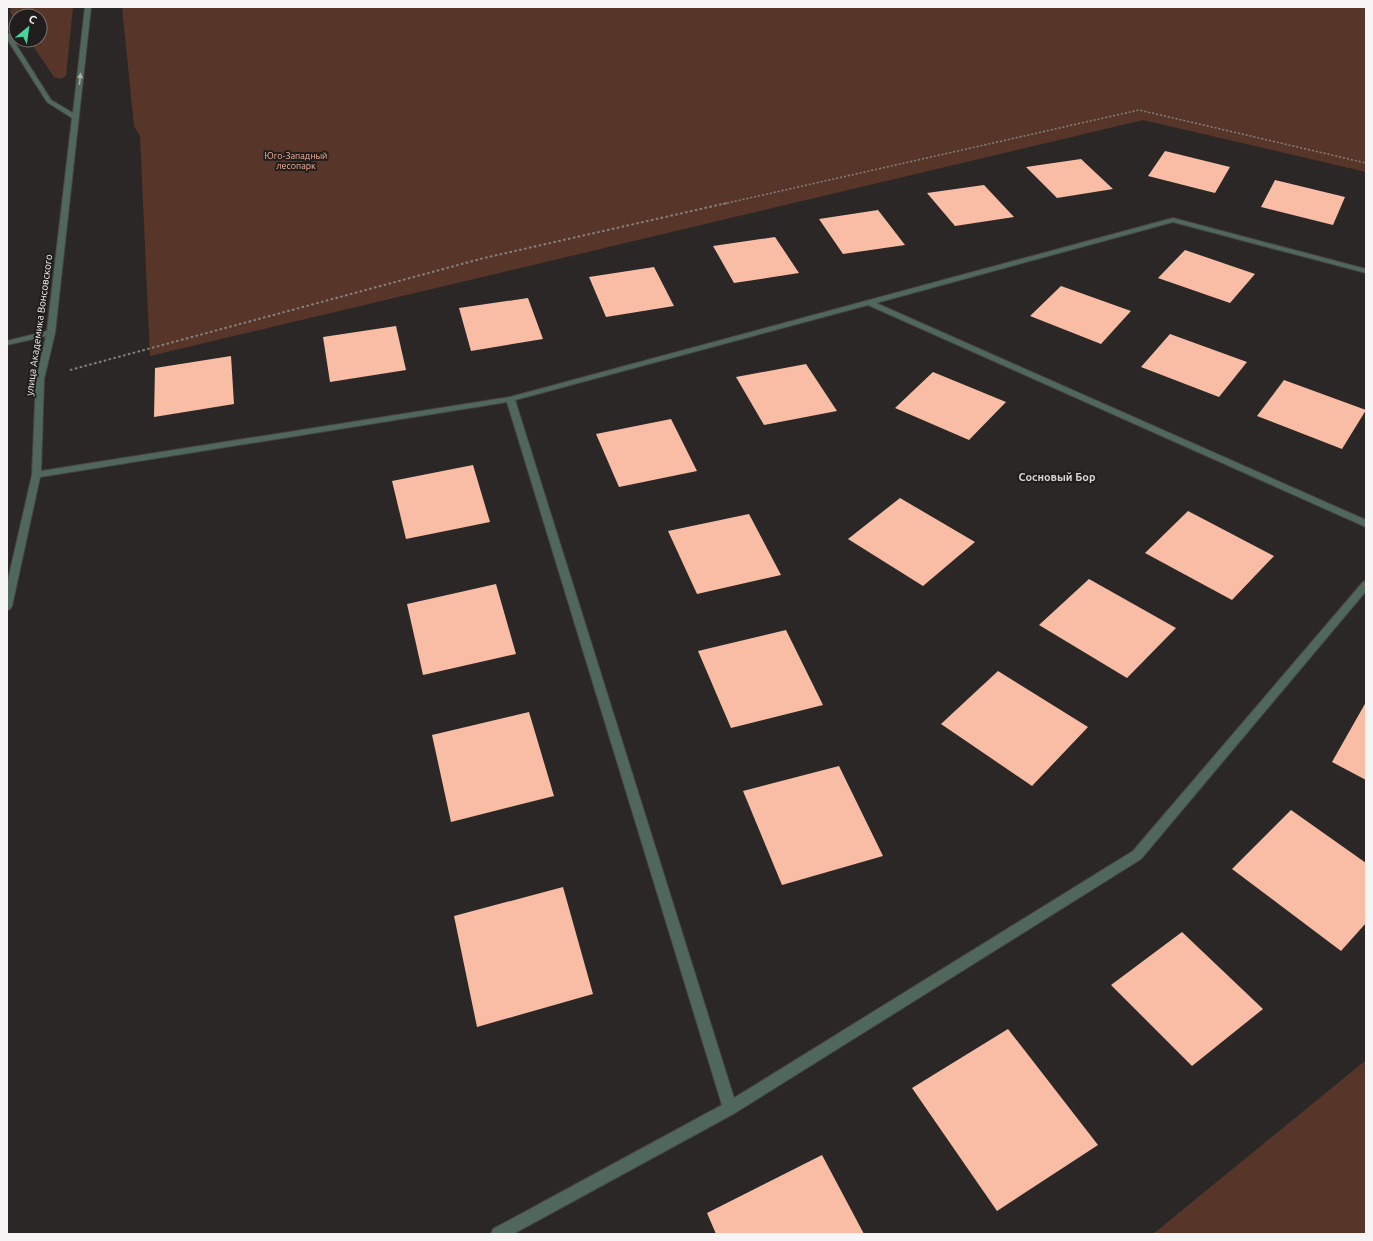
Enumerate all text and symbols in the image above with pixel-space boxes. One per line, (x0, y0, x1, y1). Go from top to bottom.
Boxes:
north arrow (8, 8, 48, 48)
text: С (27, 12, 39, 26)
one-way arrow (77, 73, 83, 85)
park label: Юго-Западный лесопарк (265, 151, 327, 171)
street label: улица Академика Вонсовского (24, 253, 54, 397)
district label: Сосновый Бор (1019, 471, 1096, 483)

